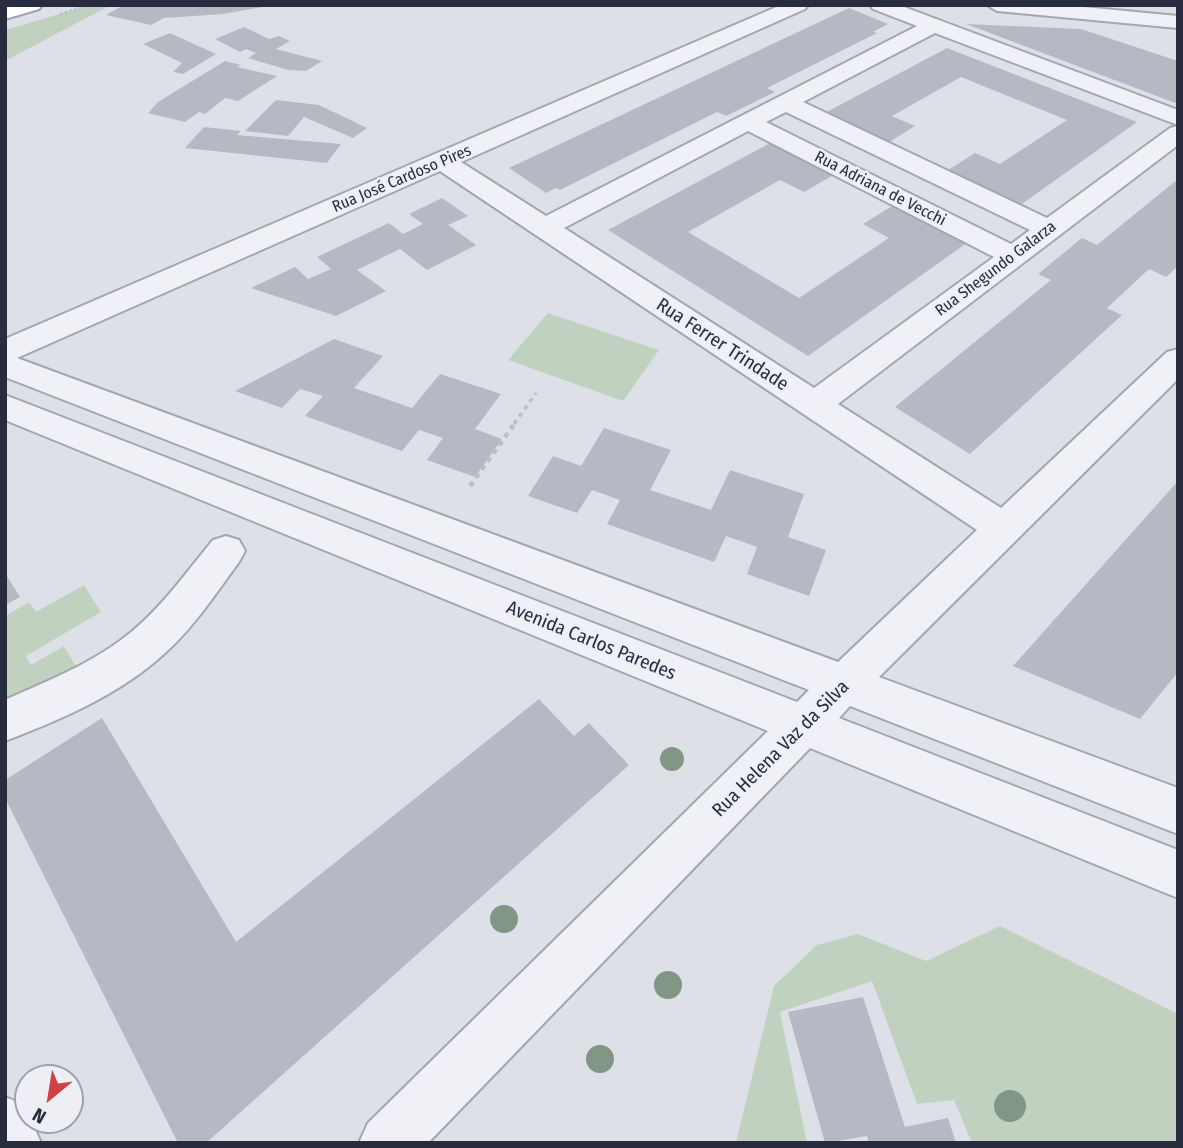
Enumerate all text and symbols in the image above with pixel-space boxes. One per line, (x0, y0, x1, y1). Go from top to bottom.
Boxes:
street label: Rua José Cardoso Pires (330, 141, 474, 217)
street label: Rua Adriana de Vecchi (811, 148, 949, 230)
street label: Rua Shegundo Galarza (932, 217, 1060, 321)
street label: Rua Ferrer Trindade (652, 294, 792, 396)
street label: Avenida Carlos Paredes (503, 597, 679, 685)
street label: Rua Helena Vaz da Silva (708, 676, 854, 822)
north arrow (14, 1064, 84, 1134)
text: N (29, 1103, 50, 1129)

